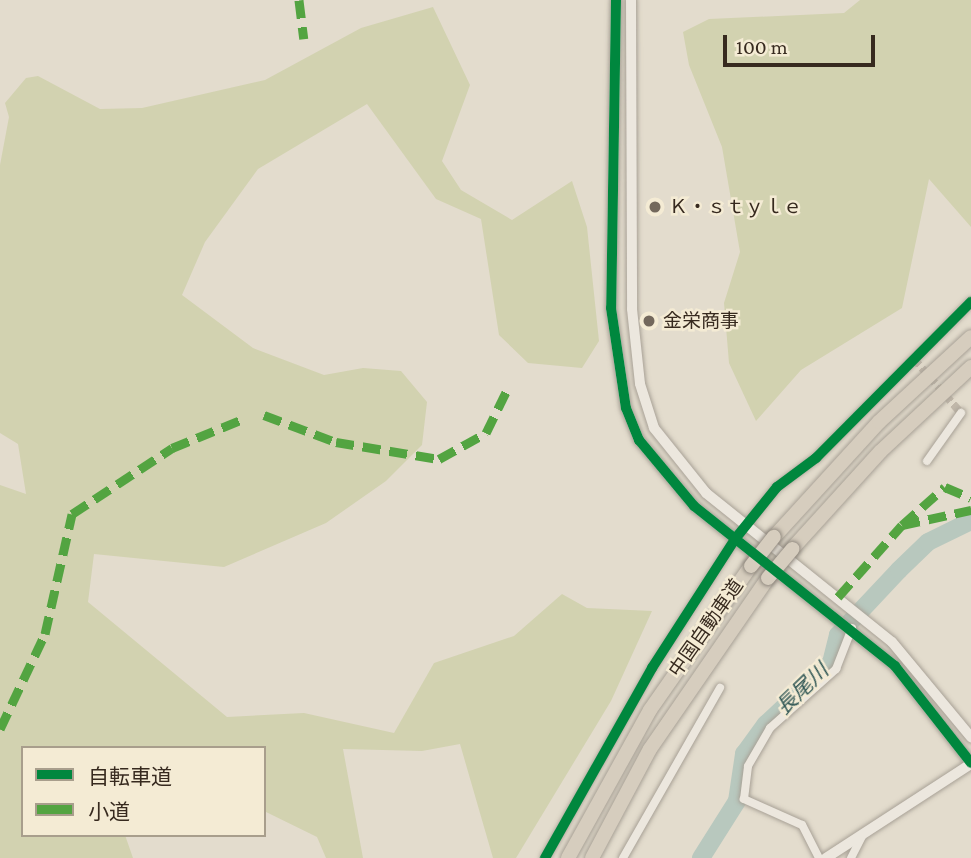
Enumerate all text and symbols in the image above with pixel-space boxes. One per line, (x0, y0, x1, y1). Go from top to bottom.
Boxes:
scale bar (726, 21, 878, 65)
text: 100 m (736, 35, 788, 59)
place label: Ｋ・ｓｔｙｌｅ (669, 196, 802, 218)
marker: Ｋ・ｓｔｙｌｅ (647, 199, 663, 215)
place label: 金栄商事 (663, 310, 739, 332)
marker: 金栄商事 (641, 313, 657, 329)
street label: 中国自動車道 (664, 575, 748, 681)
water label: 長尾川 (771, 658, 833, 720)
legend (21, 746, 266, 837)
text: 自転車道 (88, 765, 172, 789)
text: 小道 (88, 800, 130, 824)

